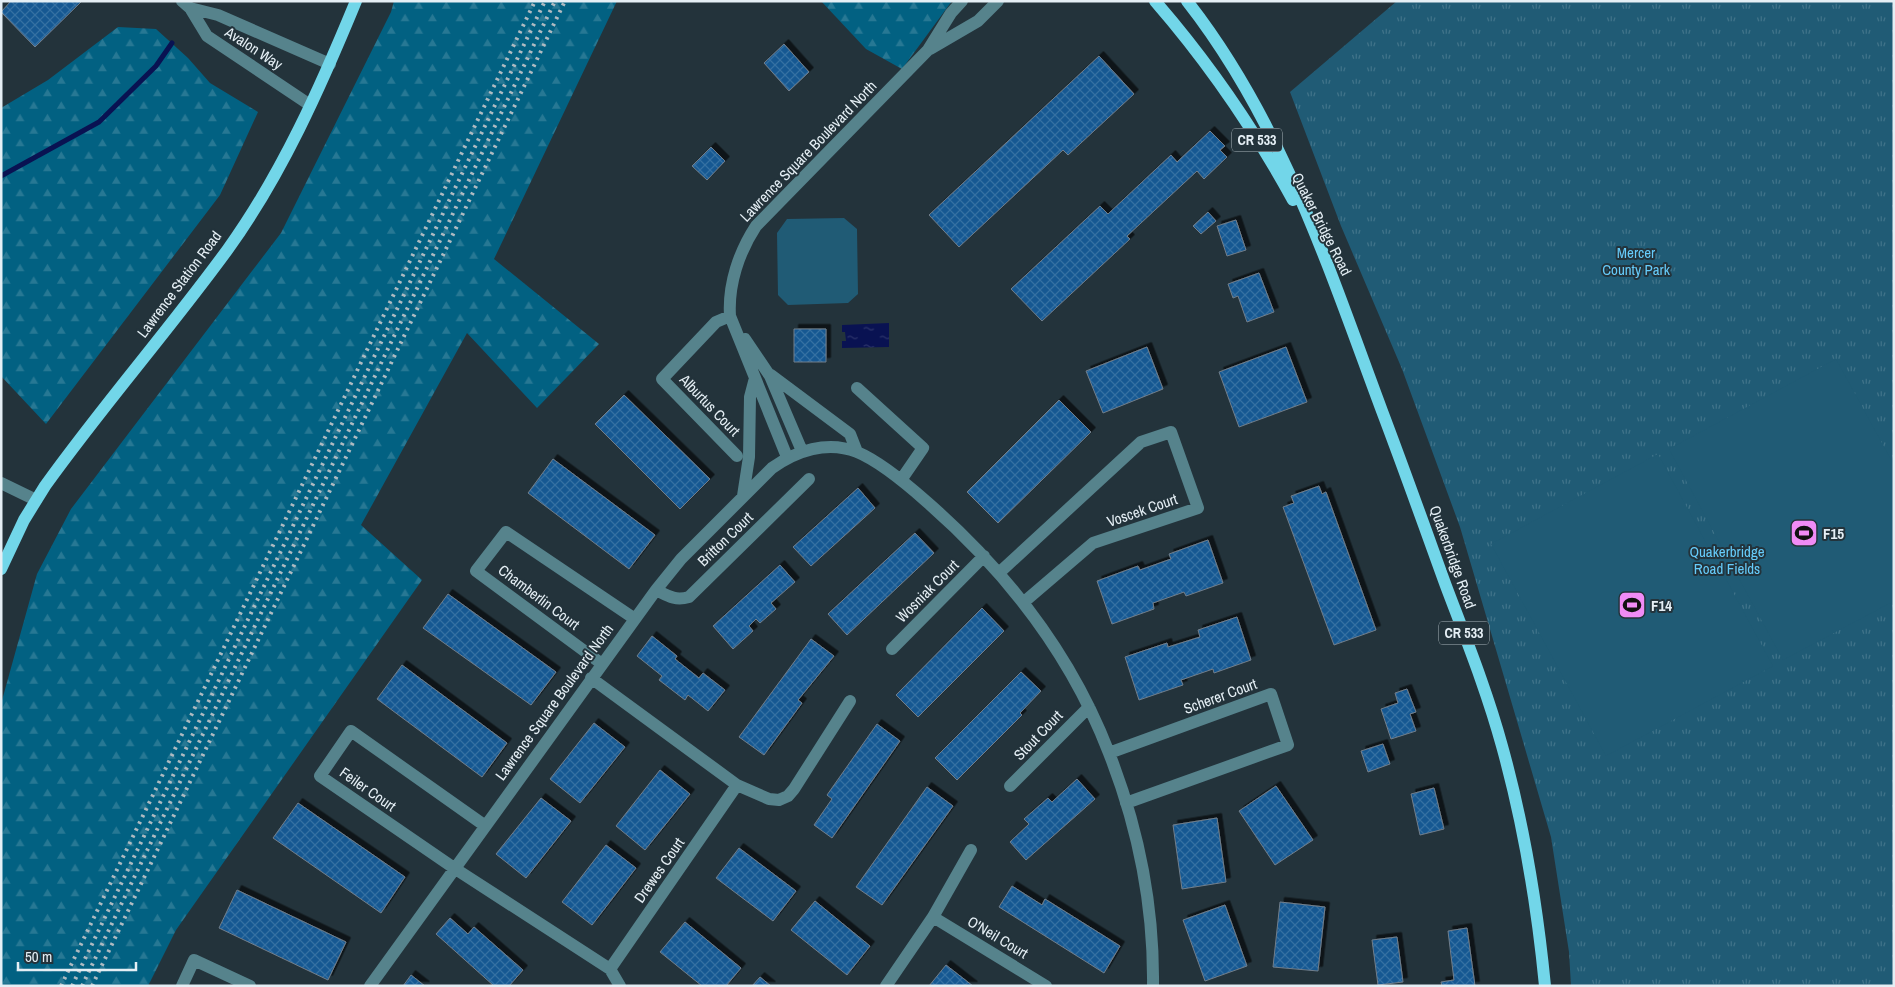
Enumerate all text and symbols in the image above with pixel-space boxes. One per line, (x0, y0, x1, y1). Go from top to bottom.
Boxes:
street label: Avalon Way (220, 21, 288, 75)
street label: Lawrence Square Boulevard North (735, 76, 881, 226)
road number: CR 533 (1232, 128, 1282, 152)
street label: Quaker Bridge Road (1287, 169, 1357, 279)
street label: Lawrence Station Road (132, 226, 226, 342)
park label: Mercer County Park (1602, 242, 1671, 280)
street label: Alburtus Court (674, 369, 745, 441)
street label: Voscek Court (1104, 488, 1181, 532)
street label: Quakerbridge Road (1425, 503, 1481, 611)
street label: Britton Court (693, 507, 758, 571)
sports icon: F15 (1789, 518, 1819, 548)
place label: F15 (1823, 523, 1844, 544)
park label: Quakerbridge Road Fields (1689, 541, 1765, 579)
street label: Wosniak Court (891, 554, 964, 627)
street label: Chamberlin Court (494, 559, 585, 635)
sports icon: F14 (1617, 590, 1647, 620)
place label: F14 (1651, 595, 1672, 616)
street label: Lawrence Square Boulevard North (490, 619, 618, 785)
road number: CR 533 (1439, 622, 1489, 644)
street label: Scherer Court (1180, 673, 1260, 719)
street label: Stout Court (1009, 705, 1068, 765)
street label: Feiler Court (336, 762, 401, 816)
street label: Drewes Court (629, 833, 689, 907)
street label: O'Neil Court (964, 911, 1033, 964)
scale bar (18, 940, 135, 972)
text: 50 m (25, 946, 52, 967)

